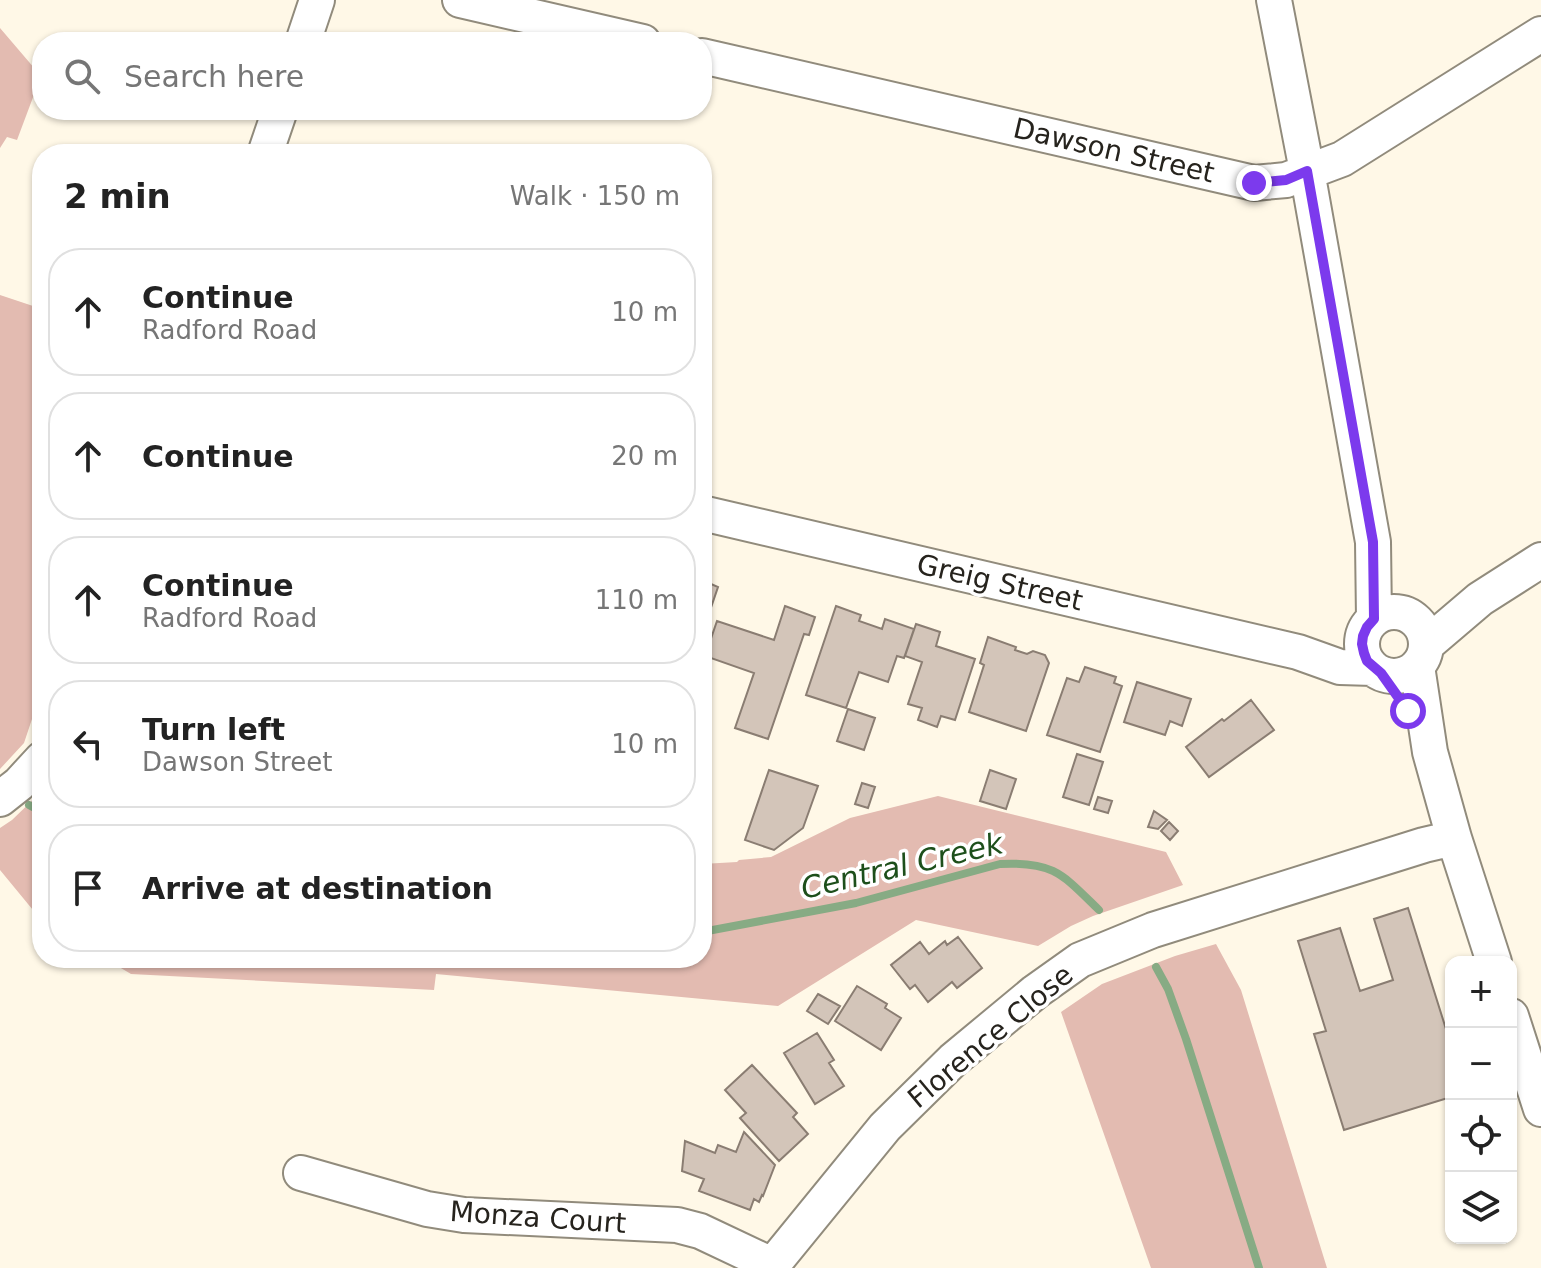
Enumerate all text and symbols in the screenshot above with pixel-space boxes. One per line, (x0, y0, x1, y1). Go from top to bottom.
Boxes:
search box (32, 32, 712, 120)
icon: search (60, 54, 104, 98)
text: Search here (124, 59, 304, 94)
street label: Dawson Street (1010, 111, 1218, 190)
route end (1236, 165, 1272, 201)
text: 2 min (64, 176, 171, 216)
text: Walk · 150 m (510, 181, 680, 211)
text: Continue (142, 280, 294, 315)
icon: ahead (66, 290, 110, 334)
text: 10 m (611, 297, 678, 327)
text: Radford Road (142, 315, 317, 345)
icon: ahead (66, 434, 110, 478)
text: Continue (142, 439, 294, 474)
text: 20 m (611, 441, 678, 471)
street label: Greig Street (914, 547, 1086, 618)
text: Continue (142, 568, 294, 603)
icon: ahead (66, 578, 110, 622)
text: 110 m (595, 585, 678, 615)
text: Radford Road (142, 603, 317, 633)
route start (1390, 693, 1426, 729)
text: Turn left (142, 712, 285, 747)
icon: left (66, 722, 110, 766)
text: 10 m (611, 729, 678, 759)
text: Dawson Street (142, 747, 332, 777)
water label: Central Creek (797, 825, 1008, 906)
icon: arrive (66, 866, 110, 910)
text: Arrive at destination (142, 871, 493, 906)
map controls (1445, 956, 1517, 1244)
button: + (1445, 956, 1517, 1028)
street label: Florence Close (901, 958, 1079, 1115)
button: − (1445, 1028, 1517, 1100)
button: locate (1445, 1100, 1517, 1172)
button: layers (1445, 1172, 1517, 1244)
street label: Monza Court (449, 1195, 627, 1240)

